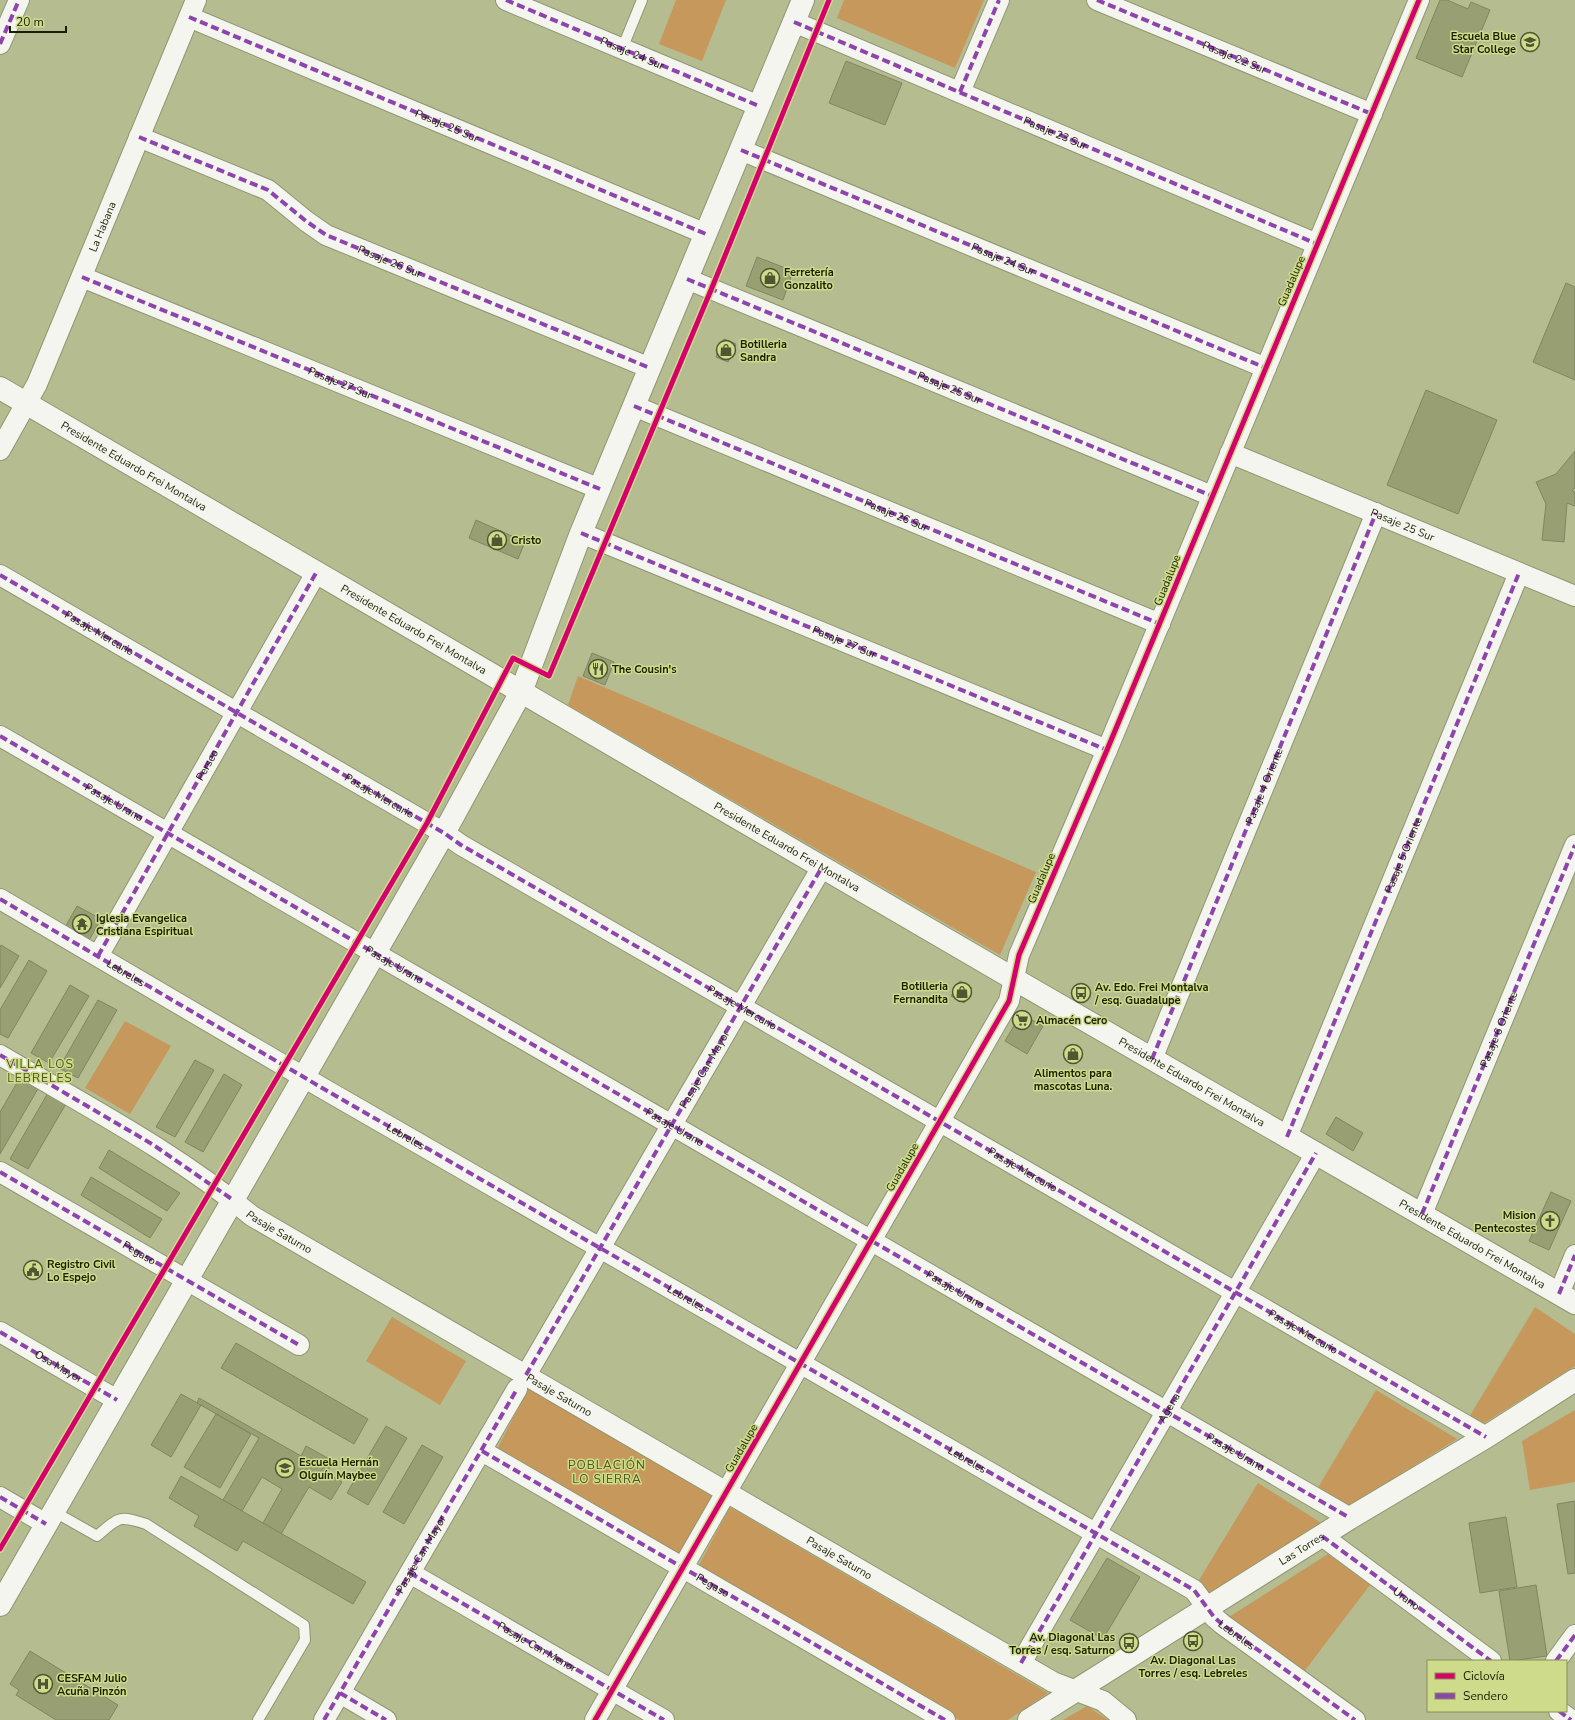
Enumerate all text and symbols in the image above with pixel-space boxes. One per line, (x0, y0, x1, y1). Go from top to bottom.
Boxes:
scale bar (10, 8, 66, 34)
text: 20 m (16, 14, 44, 30)
place label: Escuela Blue Star College (1451, 29, 1516, 57)
school or university icon: Escuela Blue Star College (1519, 31, 1541, 53)
street label: Pasaje 24 Sur (598, 33, 666, 73)
street label: Pasaje 22 Sur (1200, 38, 1269, 77)
street label: Pasaje 25 Sur (413, 106, 481, 146)
street label: Pasaje 23 Sur (1021, 113, 1089, 154)
street label: La Habana (86, 199, 120, 254)
street label: Pasaje 24 Sur (969, 239, 1037, 279)
street label: Pasaje 26 Sur (355, 242, 424, 282)
street label: Guadalupe (1274, 253, 1309, 309)
place label: Ferretería Gonzalito (784, 265, 834, 293)
shop icon: Ferretería Gonzalito (759, 267, 781, 289)
place label: Botilleria Sandra (740, 337, 787, 365)
shop icon: Botilleria Sandra (715, 339, 737, 361)
street label: Pasaje 27 Sur (306, 363, 374, 403)
street label: Pasaje 25 Sur (915, 368, 984, 408)
street label: Presidente Eduardo Frei Montalva (58, 418, 210, 515)
street label: Pasaje 26 Sur (862, 495, 930, 535)
street label: Pasaje 25 Sur (1368, 505, 1437, 545)
shop icon: Cristo (486, 529, 508, 551)
place label: Cristo (511, 533, 541, 548)
street label: Guadalupe (1150, 552, 1185, 608)
street label: Presidente Eduardo Frei Montalva (338, 581, 489, 678)
street label: Pasaje Mercurio (62, 607, 137, 659)
street label: Pasaje 27 Sur (810, 622, 879, 662)
restaurant icon: The Cousin's (587, 658, 609, 680)
place label: The Cousin's (612, 662, 677, 677)
street label: Pasaje 4 Oriente (1242, 746, 1287, 827)
street label: Perseo (192, 747, 222, 783)
street label: Pasaje Mercurio (342, 770, 417, 822)
street label: Pasaje Urano (82, 780, 146, 825)
street label: Presidente Eduardo Frei Montalva (711, 799, 863, 896)
street label: Pasaje 5 Oriente (1381, 815, 1426, 895)
street label: Guadalupe (1024, 850, 1059, 906)
place label: Iglesia Evangelica Cristiana Espiritual (96, 911, 193, 939)
temple icon: Iglesia Evangelica Cristiana Espiritual (71, 913, 93, 935)
street label: Pasaje Urano (362, 942, 426, 988)
street label: Lebreles (104, 956, 148, 990)
place label: Botilleria Fernandita (893, 979, 948, 1007)
place label: Av. Edo. Frei Montalva / esq. Guadalupe (1094, 980, 1208, 1008)
shop icon: Botilleria Fernandita (951, 981, 973, 1003)
street label: Pasaje Mercurio (704, 982, 779, 1034)
bus stop icon: Av. Edo. Frei Montalva / esq. Guadalupe (1070, 982, 1092, 1004)
street label: Pasaje 6 Oriente (1477, 989, 1522, 1070)
supermarket icon: Almacén Cero (1011, 1009, 1033, 1031)
place label: Almacén Cero (1036, 1013, 1107, 1028)
street label: Pasaje Can Mayor (676, 1028, 733, 1111)
street label: Presidente Eduardo Frei Montalva (1116, 1034, 1268, 1130)
shop icon: Alimentos para mascotas Luna. (1062, 1043, 1084, 1065)
district label: VILLA LOS LEBRELES (5, 1056, 74, 1086)
place label: Alimentos para mascotas Luna. (1034, 1066, 1113, 1094)
street label: Pasaje Urano (643, 1105, 707, 1150)
street label: Lebreles (383, 1119, 428, 1154)
street label: Guadalupe (882, 1140, 922, 1194)
street label: Pasaje Mercurio (985, 1144, 1060, 1196)
street label: Presidente Eduardo Frei Montalva (1396, 1196, 1548, 1292)
street label: Pasaje Saturno (243, 1207, 315, 1257)
place label: Mision Pentecostes (1474, 1208, 1536, 1236)
church icon: Mision Pentecostes (1539, 1210, 1561, 1232)
street label: Pegaso (120, 1237, 159, 1269)
place label: Registro Civil Lo Espejo (47, 1257, 116, 1285)
public building icon: Registro Civil Lo Espejo (22, 1259, 44, 1281)
street label: Pasaje Urano (923, 1267, 987, 1313)
street label: Lebreles (664, 1281, 708, 1315)
street label: Pasaje Mercurio (1265, 1306, 1341, 1358)
street label: Osa Mayor (32, 1347, 85, 1386)
street label: Pasaje Saturno (523, 1370, 595, 1420)
street label: Agena (1155, 1390, 1184, 1426)
street label: Guadalupe (721, 1421, 761, 1475)
street label: Pasaje Urano (1203, 1429, 1267, 1475)
street label: Lebreles (945, 1443, 989, 1477)
place label: Escuela Hernán Olguín Maybee (299, 1455, 379, 1483)
school or university icon: Escuela Hernán Olguín Maybee (274, 1457, 296, 1479)
district label: POBLACIÓN LO SIERRA (568, 1457, 646, 1487)
street label: Pasaje Can Mayor (393, 1513, 450, 1596)
street label: Las Torres (1276, 1529, 1327, 1569)
street label: Pasaje Saturno (803, 1533, 875, 1583)
street label: Pegaso (693, 1570, 732, 1601)
street label: Urano (1390, 1584, 1423, 1614)
street label: Lebreles (1215, 1617, 1258, 1654)
street label: Pasaje Can Menor (495, 1618, 579, 1676)
place label: Av. Diagonal Las Torres / esq. Saturno (1009, 1630, 1115, 1658)
bus stop icon: Av. Diagonal Las Torres / esq. Lebreles (1182, 1630, 1204, 1652)
bus stop icon: Av. Diagonal Las Torres / esq. Saturno (1118, 1632, 1140, 1654)
place label: Av. Diagonal Las Torres / esq. Lebreles (1139, 1653, 1247, 1681)
legend (1427, 1660, 1567, 1712)
text: Ciclovía (1463, 1668, 1505, 1684)
place label: CESFAM Julio Acuña Pinzón (57, 1671, 127, 1699)
hospital icon: CESFAM Julio Acuña Pinzón (32, 1673, 54, 1695)
text: Sendero (1463, 1688, 1508, 1704)

